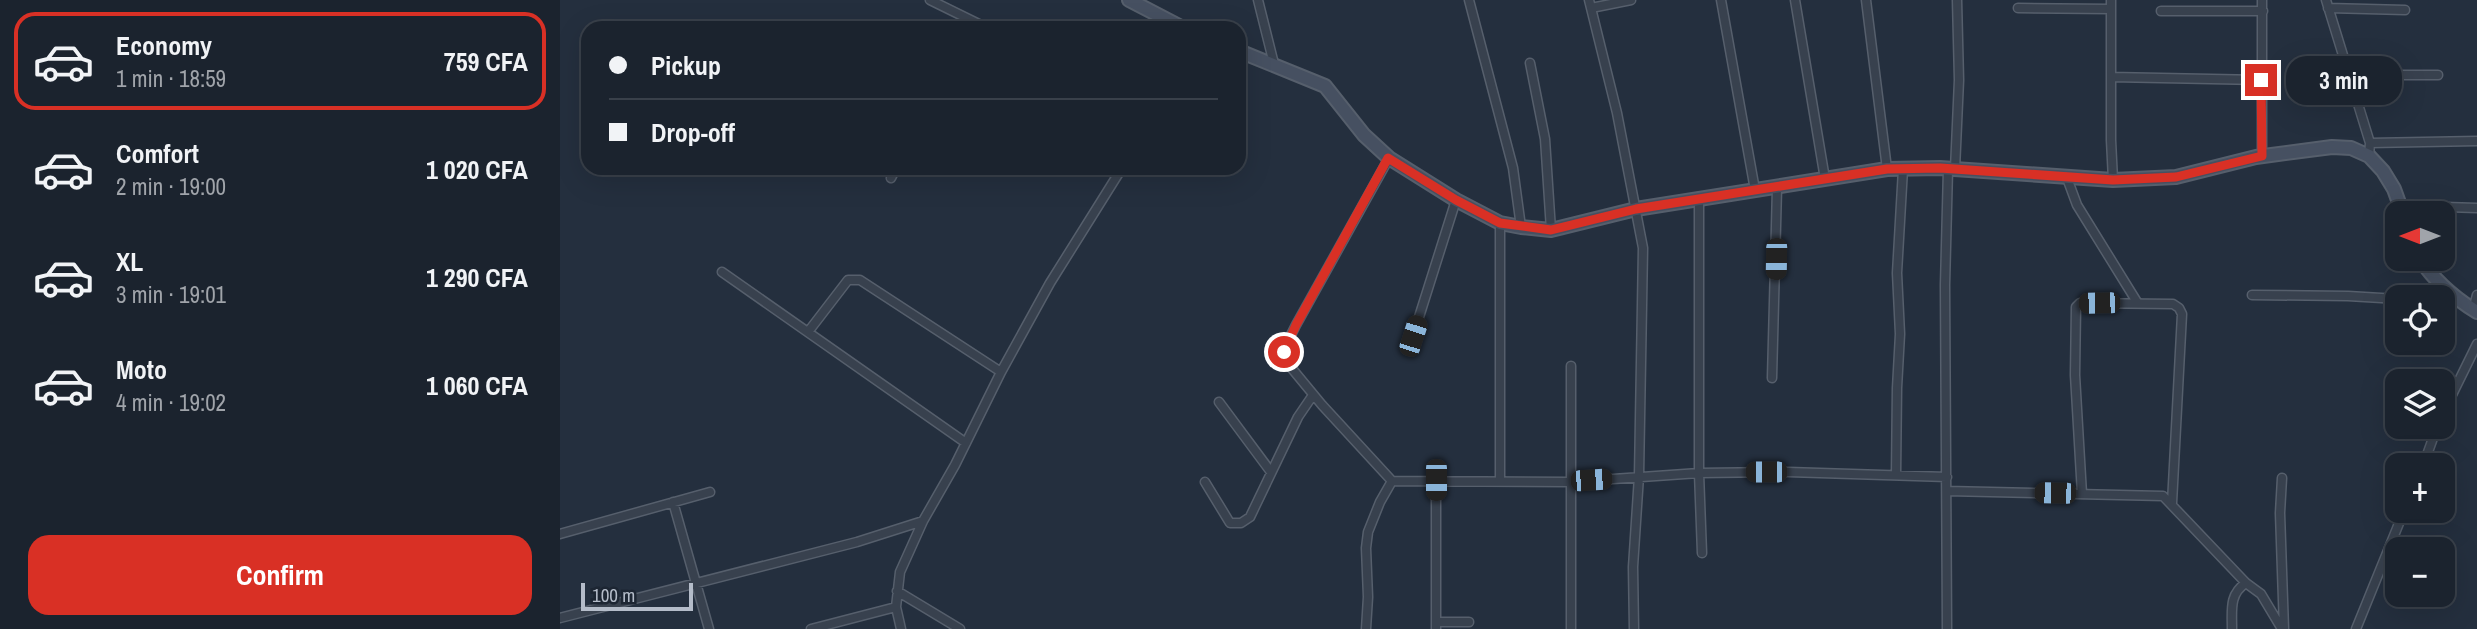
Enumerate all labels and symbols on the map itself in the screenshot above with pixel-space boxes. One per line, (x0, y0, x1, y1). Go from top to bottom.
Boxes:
callout: 3 min (2286, 56, 2401, 104)
route end (2245, 64, 2277, 96)
north arrow (2385, 201, 2455, 271)
car (1766, 238, 1787, 280)
car (2078, 292, 2121, 314)
car (1397, 313, 1430, 359)
route start (1268, 336, 1300, 368)
car (1426, 459, 1447, 501)
car (1746, 462, 1788, 483)
car (1570, 468, 1613, 492)
car (2034, 482, 2077, 504)
scale bar (581, 580, 693, 612)

